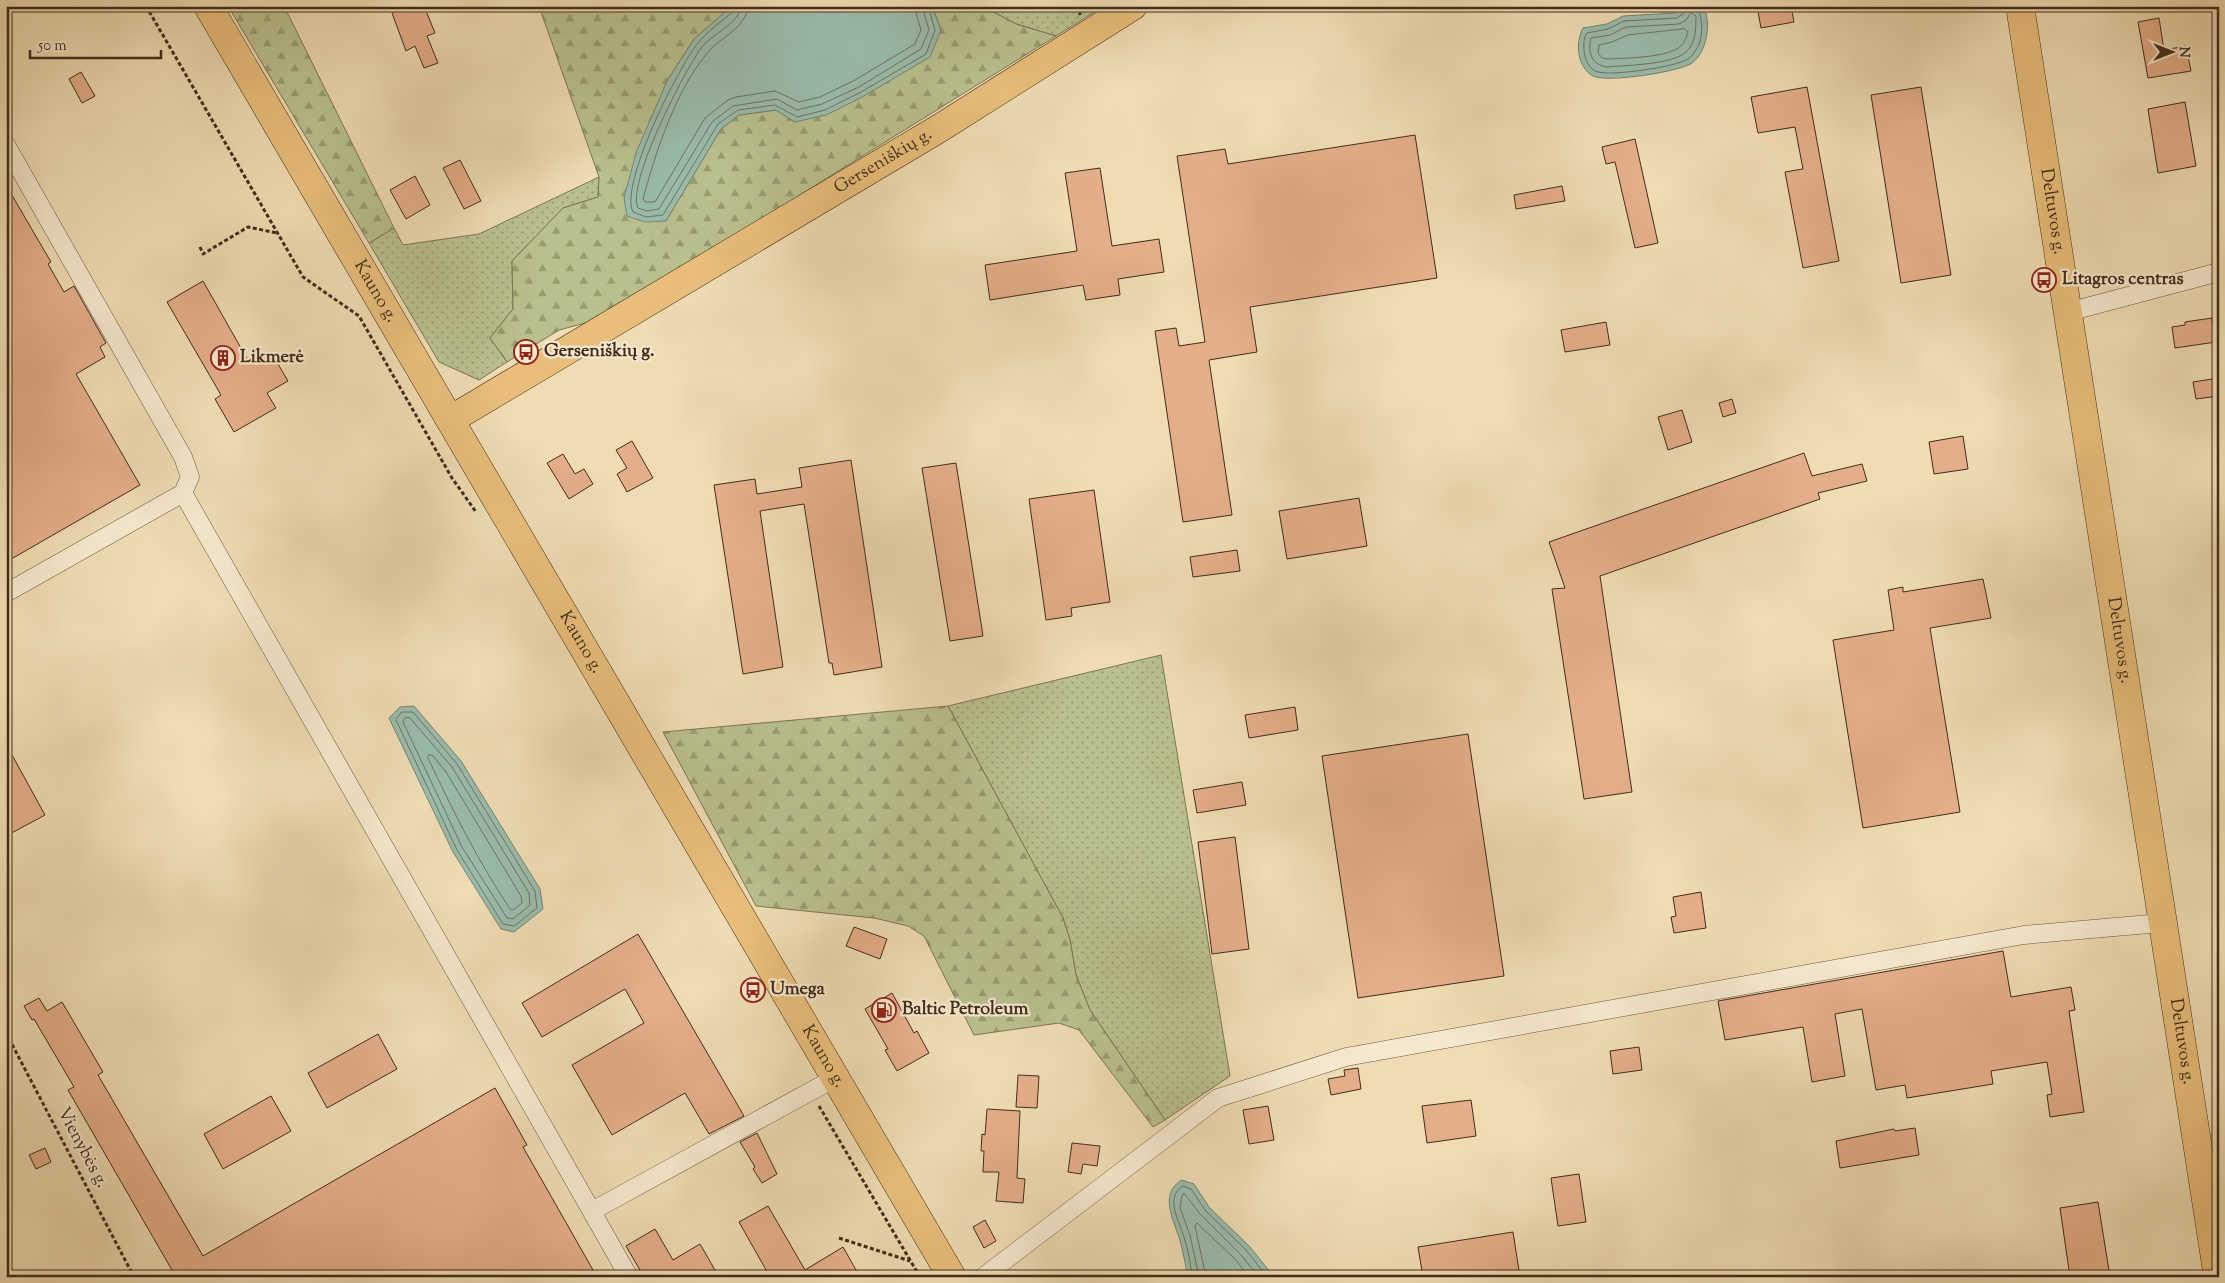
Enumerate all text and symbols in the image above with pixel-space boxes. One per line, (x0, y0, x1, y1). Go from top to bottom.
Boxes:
scale bar (30, 28, 161, 60)
north arrow (2148, 28, 2198, 78)
text: 50 m (37, 36, 67, 57)
text: N (2173, 46, 2193, 58)
street label: Gerseniškių g. (829, 122, 938, 201)
street label: Deltuvos g. (2032, 167, 2072, 256)
street label: Kauno g. (346, 255, 404, 328)
bus stop icon: Litagros centras (2031, 267, 2057, 293)
place label: Litagros centras (2062, 267, 2184, 293)
bus stop icon: Gerseniškių g. (513, 339, 539, 365)
place label: Gerseniškių g. (544, 339, 655, 365)
building icon: Likmerė (210, 345, 236, 371)
place label: Likmerė (240, 345, 305, 371)
street label: Deltuvos g. (2099, 595, 2138, 685)
street label: Kauno g. (552, 606, 609, 679)
bus stop icon: Umega (740, 977, 766, 1003)
place label: Umega (770, 977, 826, 1003)
fuel station icon: Baltic Petroleum (871, 997, 897, 1023)
place label: Baltic Petroleum (902, 997, 1029, 1023)
street label: Deltuvos g. (2162, 997, 2201, 1086)
street label: Kauno g. (794, 1020, 852, 1093)
street label: Vienybės g. (50, 1103, 114, 1193)

